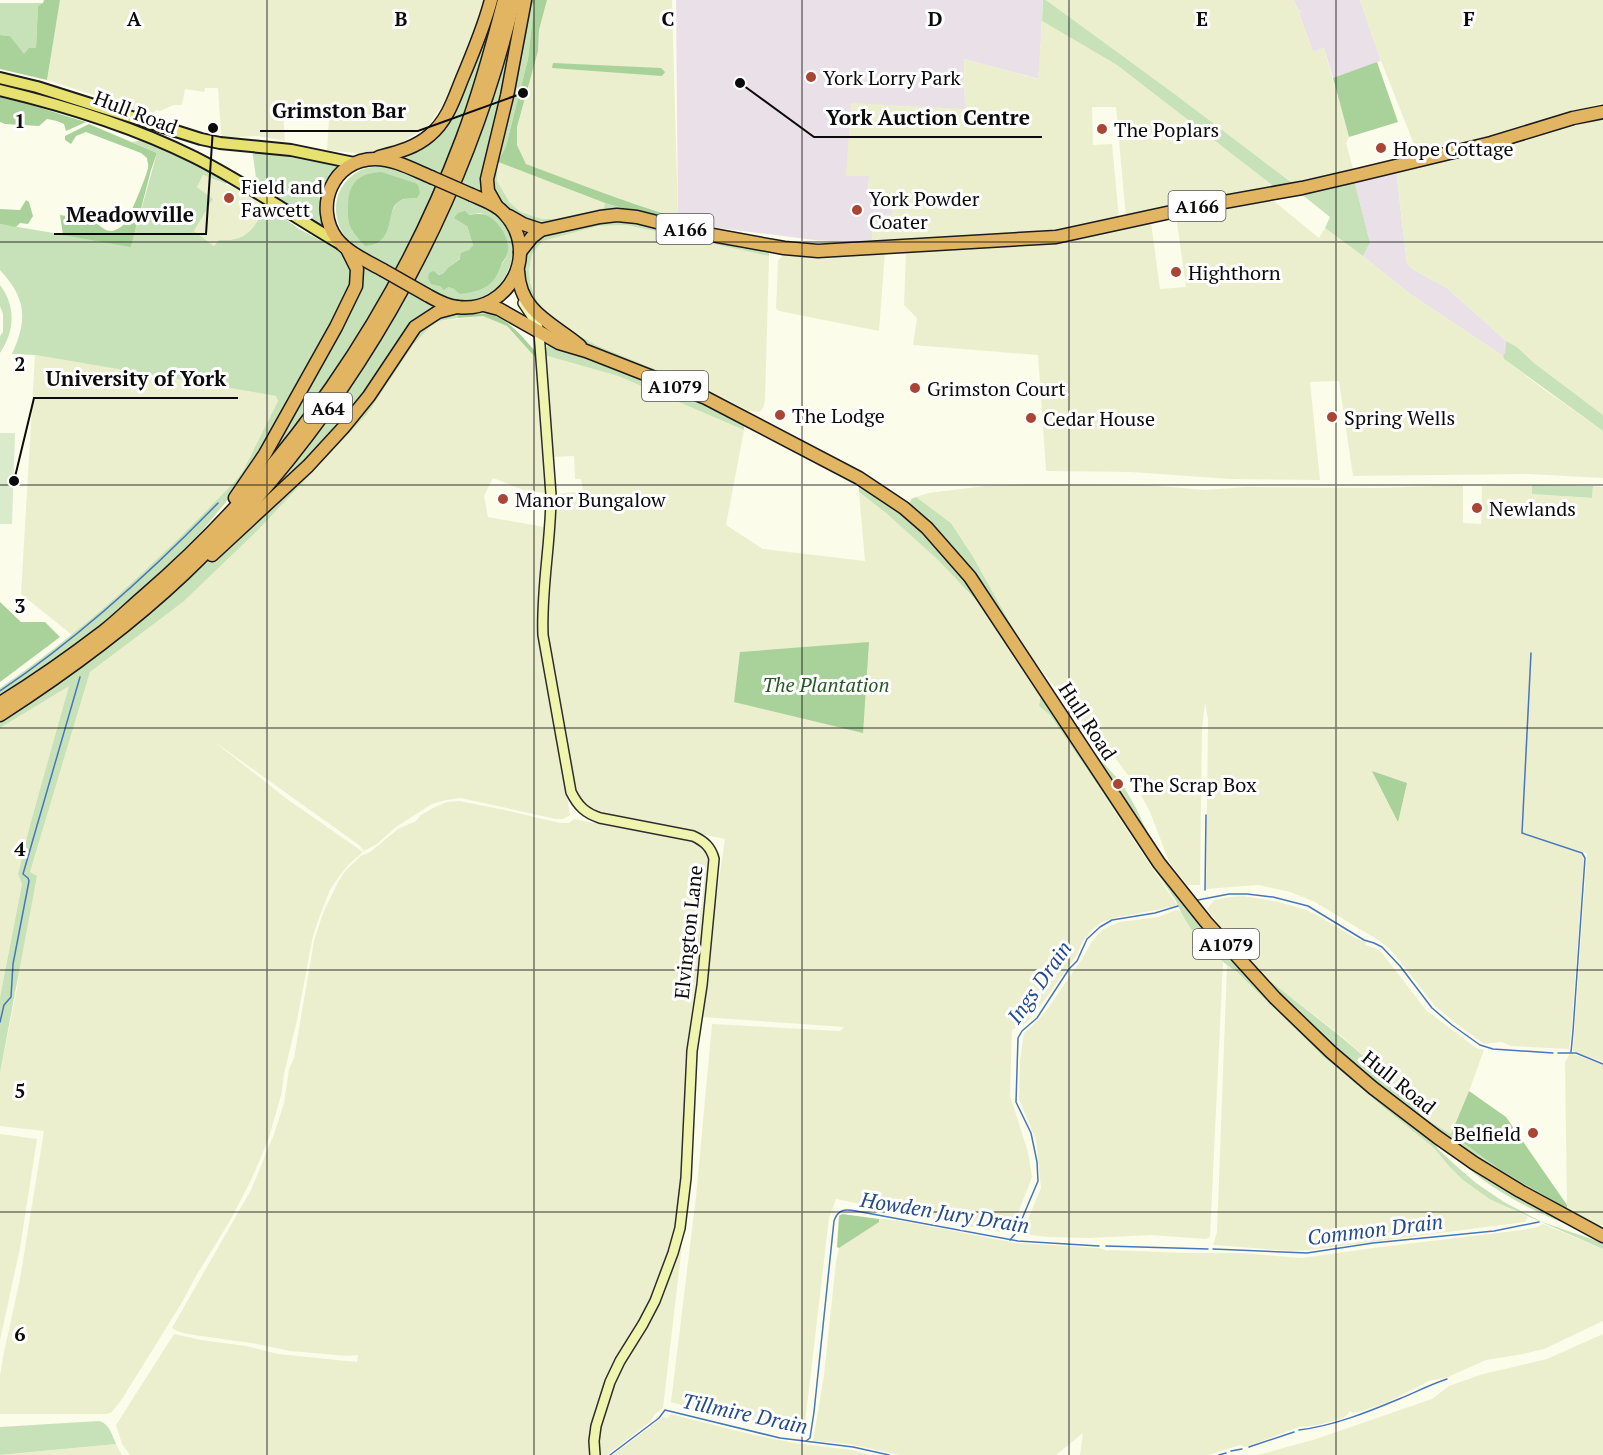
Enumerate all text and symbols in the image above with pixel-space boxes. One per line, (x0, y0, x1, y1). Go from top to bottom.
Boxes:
text: A (127, 5, 142, 32)
text: B (395, 5, 408, 32)
text: C (661, 5, 675, 32)
text: D (928, 5, 942, 32)
text: E (1196, 5, 1208, 32)
text: F (1463, 5, 1475, 32)
place label: York Lorry Park (823, 64, 961, 91)
marker: York Lorry Park (804, 70, 818, 84)
street label: Hull Road (90, 84, 182, 140)
callout: Grimston Bar (260, 92, 418, 131)
text: Grimston Bar (272, 96, 406, 124)
callout: York Auction Centre (814, 98, 1042, 137)
text: York Auction Centre (826, 103, 1030, 131)
text: 1 (14, 107, 26, 134)
place label: The Poplars (1114, 116, 1219, 143)
marker: The Poplars (1095, 122, 1109, 136)
place label: Hope Cottage (1393, 135, 1514, 162)
marker: Hope Cottage (1374, 141, 1388, 155)
place label: Field and Fawcett (241, 173, 323, 223)
place label: York Powder Coater (869, 185, 980, 235)
marker: Field and Fawcett (222, 191, 236, 205)
road number: A166 (1168, 191, 1226, 221)
callout: Meadowville (54, 195, 206, 234)
text: Meadowville (66, 200, 194, 228)
marker: York Powder Coater (850, 203, 864, 217)
road number: A166 (656, 214, 714, 244)
place label: Highthorn (1188, 259, 1281, 286)
marker: Highthorn (1169, 265, 1183, 279)
text: 2 (14, 350, 26, 377)
callout: University of York (34, 359, 238, 398)
text: University of York (46, 364, 227, 392)
road number: A1079 (642, 371, 708, 401)
place label: Grimston Court (927, 375, 1066, 402)
marker: Grimston Court (908, 381, 922, 395)
road number: A64 (304, 393, 352, 423)
place label: The Lodge (792, 402, 885, 429)
place label: Spring Wells (1344, 404, 1455, 431)
place label: Cedar House (1043, 405, 1155, 432)
marker: The Lodge (773, 408, 787, 422)
marker: Spring Wells (1325, 410, 1339, 424)
marker: Cedar House (1024, 411, 1038, 425)
place label: Manor Bungalow (515, 486, 666, 513)
marker: Manor Bungalow (496, 492, 510, 506)
place label: Newlands (1489, 495, 1576, 522)
marker: Newlands (1470, 501, 1484, 515)
text: 3 (14, 592, 26, 619)
park label: The Plantation (763, 671, 889, 698)
street label: Hull Road (1053, 677, 1123, 765)
place label: The Scrap Box (1130, 771, 1257, 798)
marker: The Scrap Box (1111, 777, 1125, 791)
text: 4 (14, 835, 26, 862)
street label: Elvington Lane (668, 864, 708, 1000)
road number: A1079 (1193, 929, 1259, 959)
water label: Ings Drain (1000, 935, 1078, 1030)
street label: Hull Road (1356, 1044, 1442, 1120)
text: 5 (14, 1077, 26, 1104)
place label: Belfield (1453, 1120, 1521, 1147)
marker: Belfield (1526, 1126, 1540, 1140)
water label: Howden Jury Drain (858, 1185, 1031, 1239)
water label: Common Drain (1306, 1207, 1444, 1251)
text: 6 (14, 1320, 26, 1347)
water label: Tillmire Drain (680, 1386, 810, 1440)

